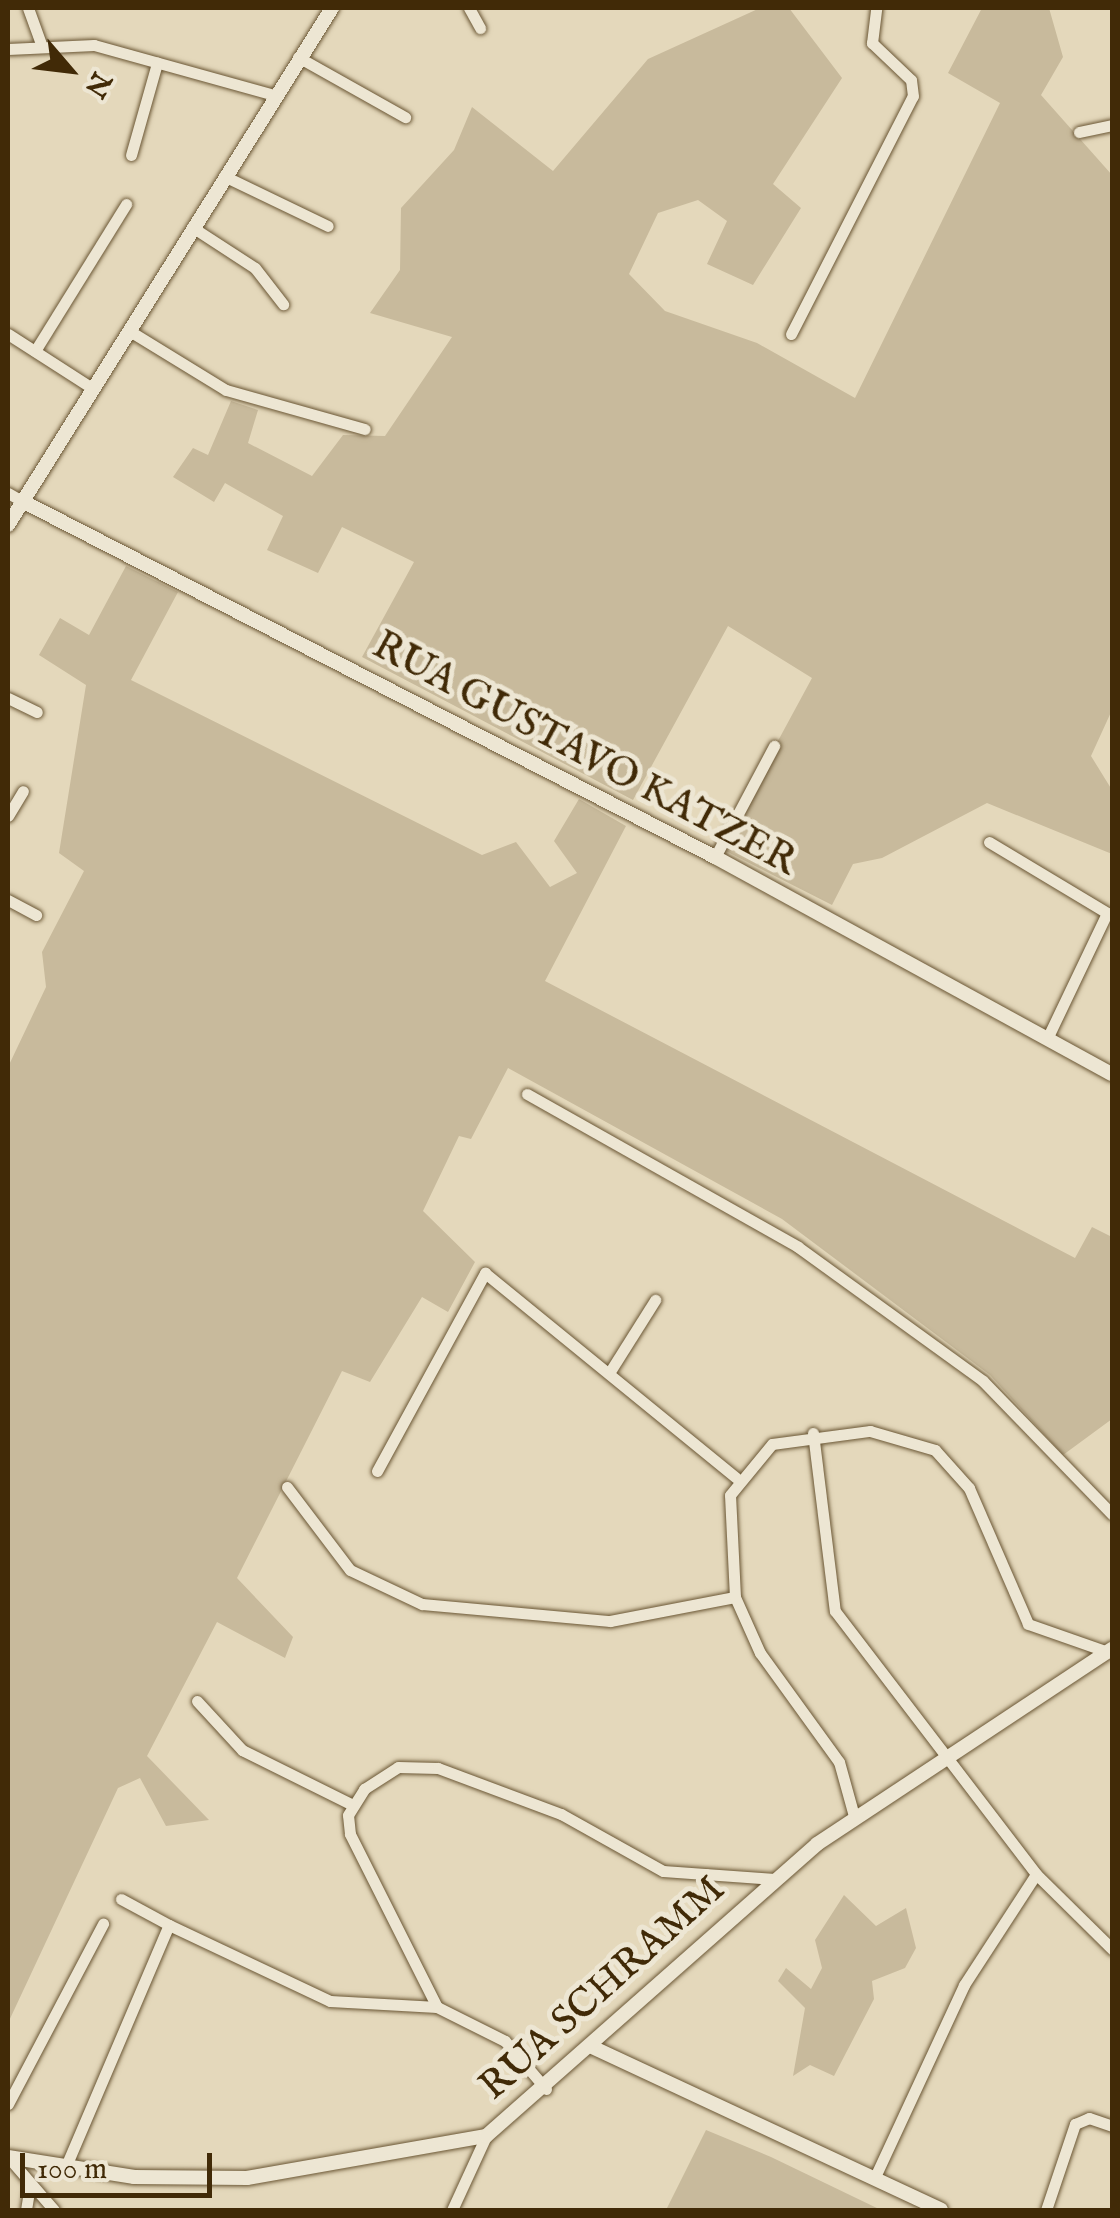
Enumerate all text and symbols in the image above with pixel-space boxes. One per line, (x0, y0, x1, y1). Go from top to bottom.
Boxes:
north arrow (20, 20, 120, 120)
text: N (76, 65, 118, 103)
street label: RUA GUSTAVO KATZER (364, 623, 804, 887)
street label: RUA SCHRAMM (471, 1867, 735, 2111)
scale bar (25, 2133, 218, 2195)
text: 100 m (37, 2151, 107, 2189)

